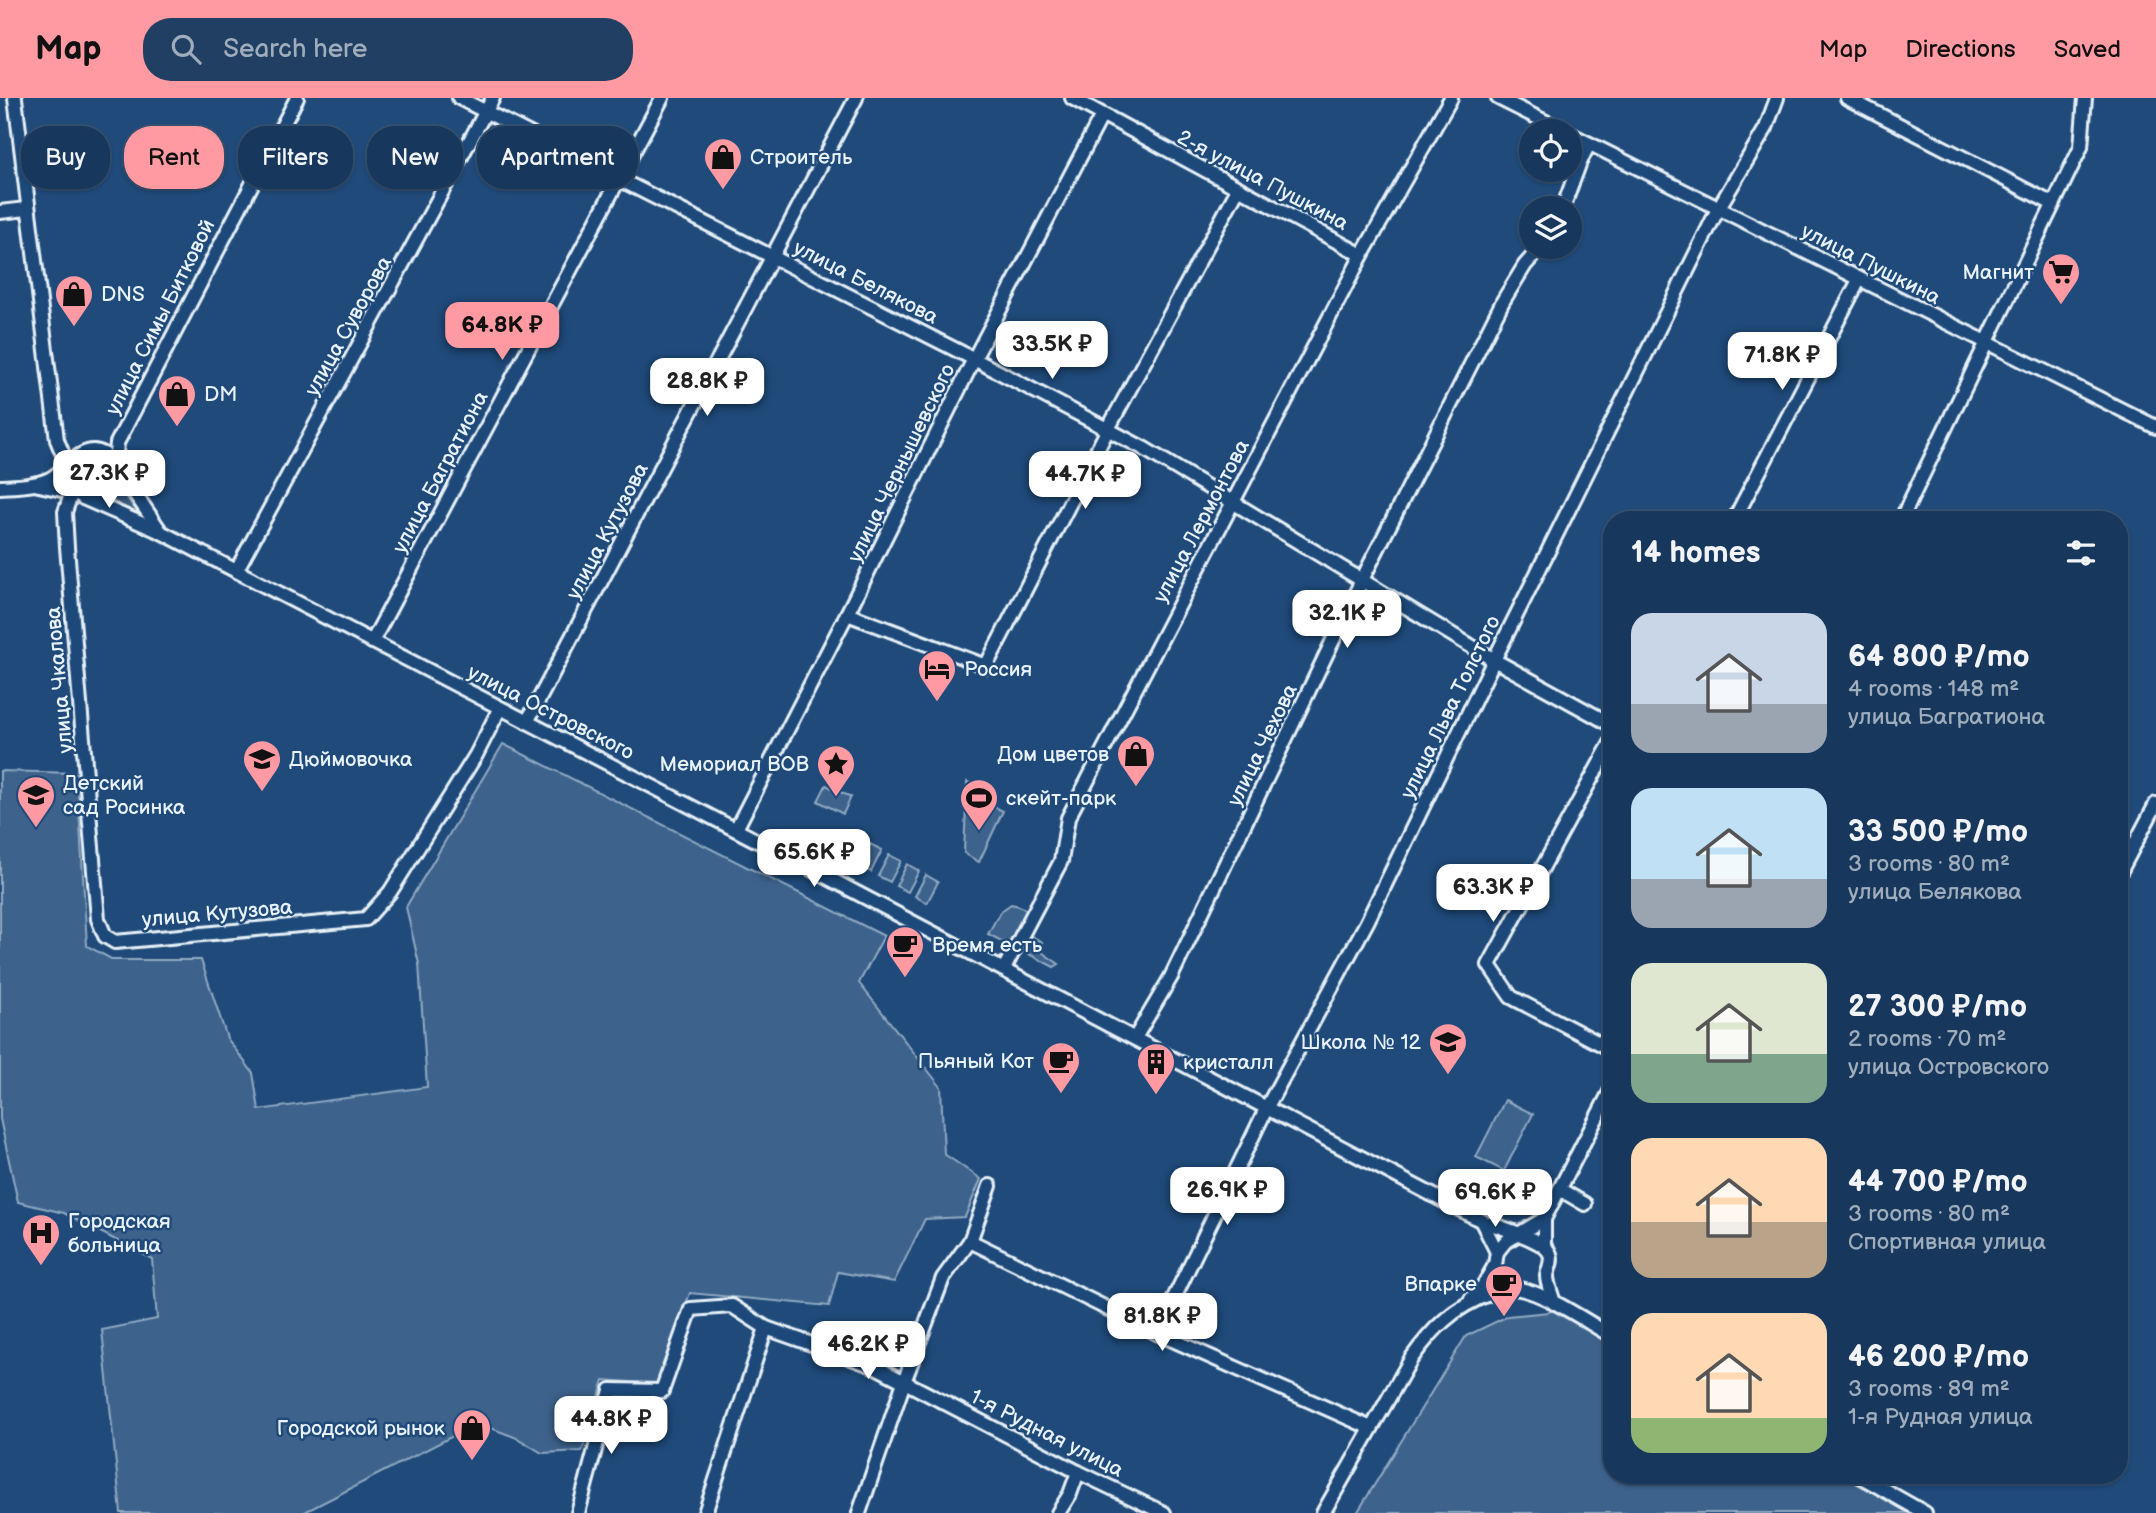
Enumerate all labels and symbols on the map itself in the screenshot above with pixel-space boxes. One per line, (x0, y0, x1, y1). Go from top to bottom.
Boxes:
street label: 2-я улица Пушкина (1173, 125, 1353, 236)
shop icon: Строитель (702, 136, 744, 191)
place label: Строитель (750, 145, 853, 170)
street label: улица Симы Битковой (100, 215, 221, 419)
street label: улица Пушкина (1797, 219, 1945, 310)
street label: улица Белякова (789, 235, 943, 330)
supermarket icon: Магнит (2040, 251, 2082, 306)
street label: улица Суворова (300, 252, 397, 400)
place label: Магнит (1962, 260, 2034, 285)
shop icon: DNS (53, 273, 95, 328)
place label: DNS (101, 282, 145, 307)
pin: 64.8K ₽ (437, 302, 567, 362)
pin: 33.5K ₽ (987, 322, 1117, 381)
pin: 71.8K ₽ (1717, 332, 1847, 392)
pin: 28.8K ₽ (642, 358, 772, 418)
street label: улица Чернышевского (842, 360, 960, 567)
shop icon: DM (156, 373, 198, 428)
place label: DM (204, 382, 237, 407)
street label: улица Багратиона (387, 386, 494, 558)
street label: улица Лермонтова (1148, 435, 1255, 607)
pin: 27.3K ₽ (44, 450, 174, 510)
pin: 44.7K ₽ (1020, 452, 1150, 511)
street label: улица Кутузова (561, 458, 654, 604)
pin: 32.1K ₽ (1282, 590, 1412, 650)
street label: улица Чкалова (41, 605, 78, 754)
street label: улица Льва Толстого (1395, 611, 1506, 803)
hotel icon: Россия (916, 648, 958, 703)
place label: Россия (964, 657, 1032, 682)
street label: улица Островского (463, 660, 638, 765)
street label: улица Чехова (1222, 679, 1303, 811)
shop icon: Дом цветов (1115, 733, 1157, 788)
school or university icon: Дюймовочка (241, 738, 283, 793)
place label: Дом цветов (997, 742, 1109, 767)
place icon: Мемориал ВОВ (815, 743, 857, 798)
place label: Дюймовочка (289, 747, 413, 772)
place label: Мемориал ВОВ (660, 752, 809, 777)
place label: Детский сад Росинка (63, 771, 186, 820)
school or university icon: Детский сад Росинка (15, 774, 57, 829)
sports icon: скейт-парк (958, 777, 1000, 832)
place label: скейт-парк (1006, 786, 1116, 811)
pin: 65.6K ₽ (749, 830, 879, 889)
pin: 63.3K ₽ (1428, 864, 1558, 924)
street label: улица Кутузова (141, 894, 294, 933)
cafe icon: Время есть (884, 924, 926, 979)
place label: Время есть (932, 933, 1043, 958)
school or university icon: Школа № 12 (1427, 1021, 1469, 1076)
place label: Школа № 12 (1300, 1030, 1422, 1055)
cafe icon: Пьяный Кот (1040, 1040, 1082, 1095)
building icon: кристалл (1135, 1041, 1177, 1096)
place label: Пьяный Кот (918, 1049, 1034, 1074)
place label: кристалл (1183, 1050, 1274, 1075)
pin: 26.9K ₽ (1162, 1168, 1292, 1227)
pin: 69.6K ₽ (1430, 1170, 1560, 1229)
place label: Городская больница (68, 1209, 171, 1258)
hospital icon: Городская больница (20, 1212, 62, 1267)
cafe icon: Впарке (1483, 1263, 1525, 1318)
place label: Впарке (1404, 1272, 1477, 1297)
pin: 81.8K ₽ (1097, 1294, 1227, 1353)
pin: 46.2K ₽ (803, 1322, 933, 1381)
street label: 1-я Рудная улица (966, 1384, 1128, 1483)
pin: 44.8K ₽ (546, 1396, 676, 1456)
shop icon: Городской рынок (451, 1407, 493, 1462)
place label: Городской рынок (277, 1416, 445, 1441)

